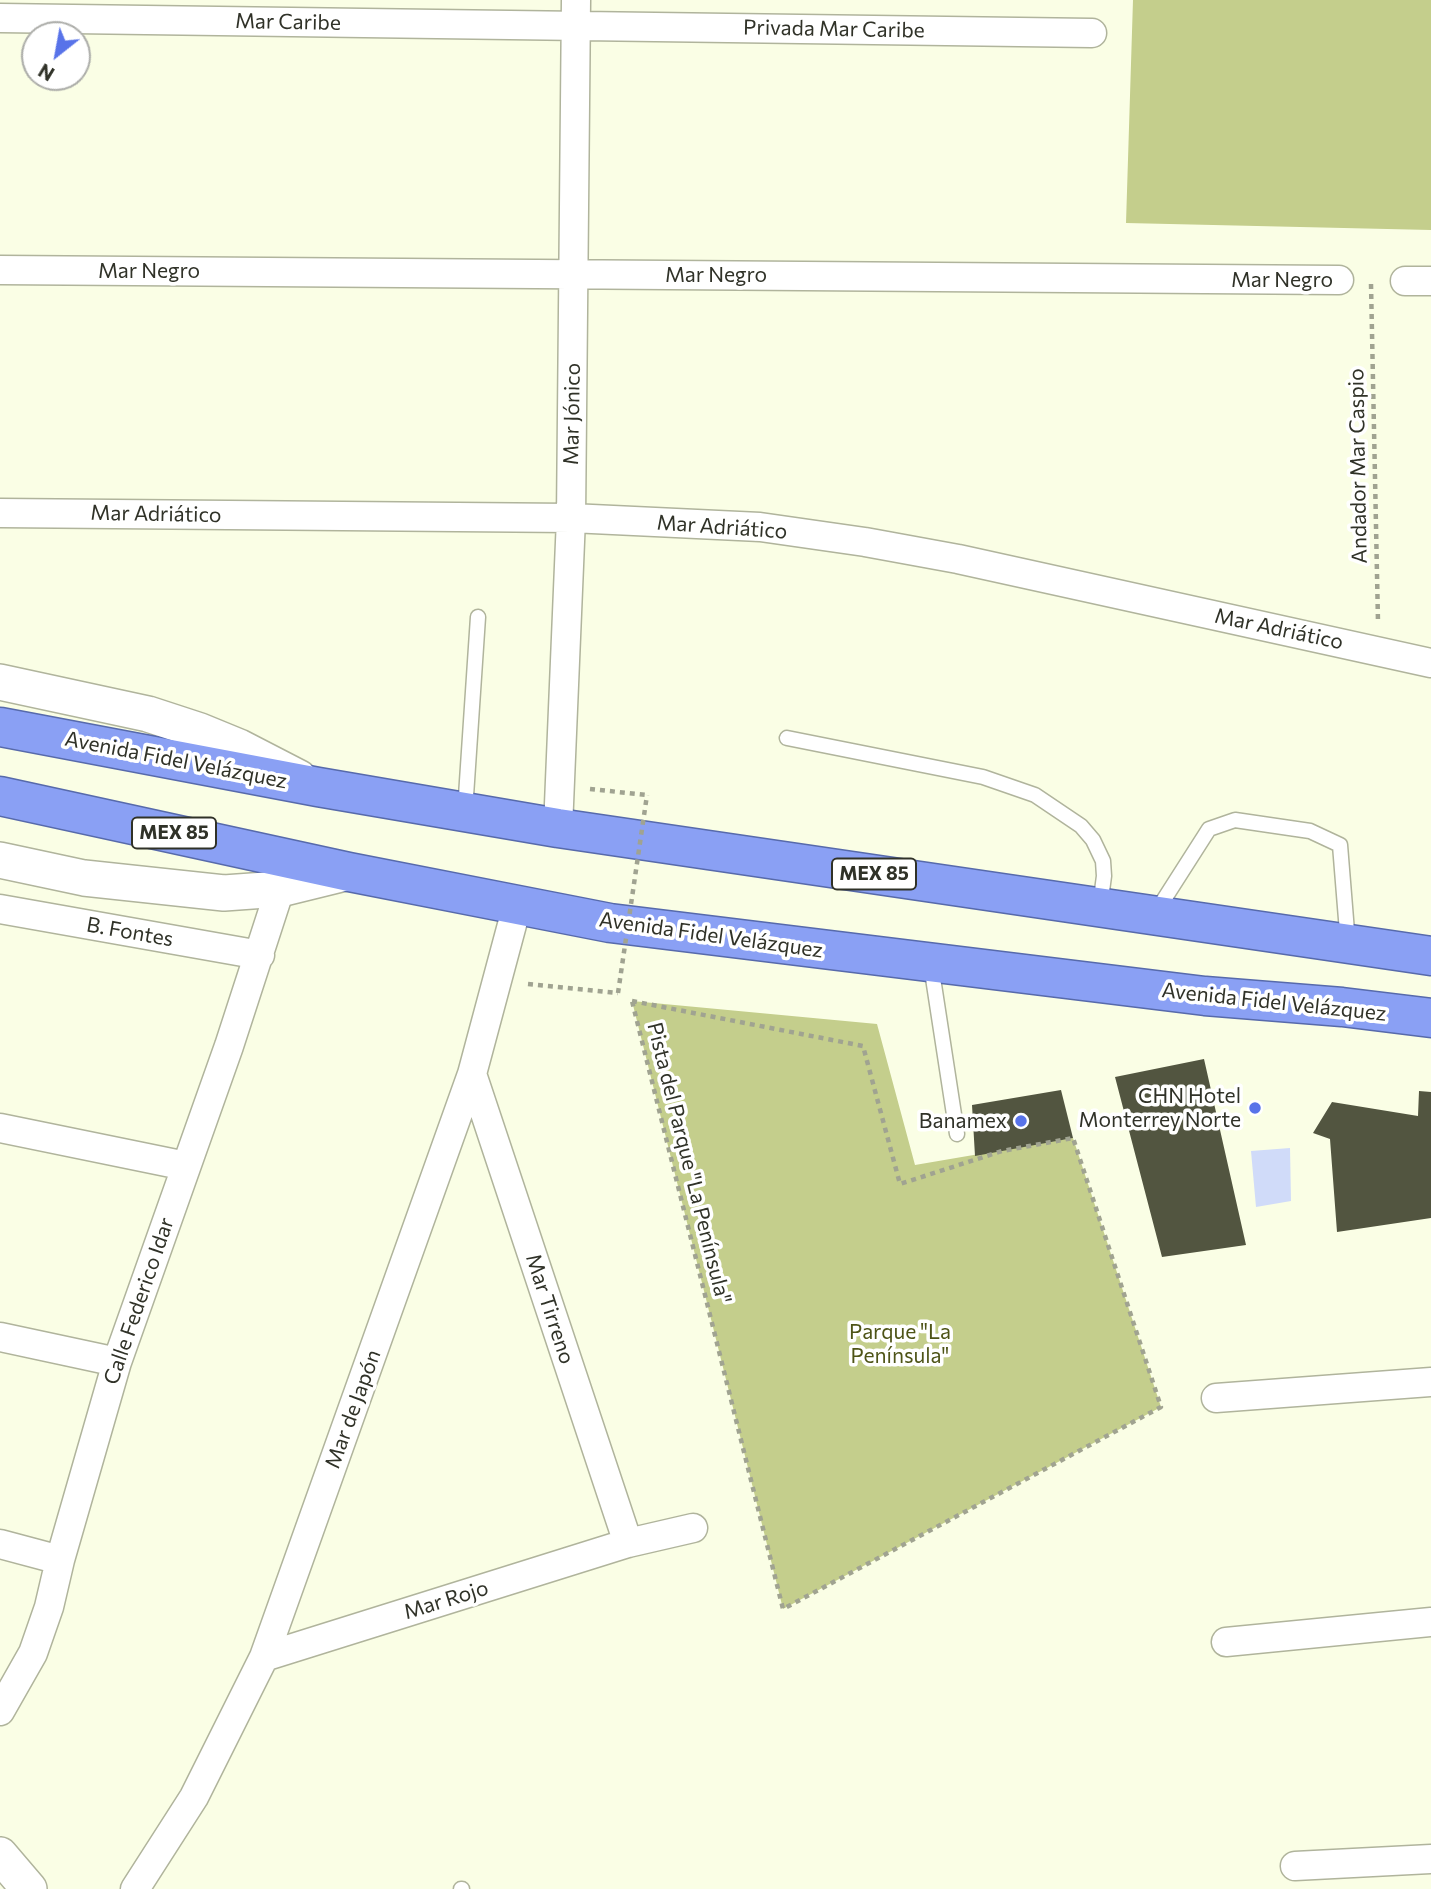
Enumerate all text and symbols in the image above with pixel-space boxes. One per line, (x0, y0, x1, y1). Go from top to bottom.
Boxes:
street label: Mar Caribe (235, 8, 341, 36)
street label: Privada Mar Caribe (743, 15, 925, 43)
north arrow (21, 21, 91, 91)
text: N (34, 59, 58, 86)
street label: Mar Negro (98, 258, 200, 284)
street label: Mar Negro (665, 262, 767, 288)
street label: Mar Negro (1231, 267, 1333, 293)
street label: Mar Jónico (559, 363, 585, 465)
street label: Andador Mar Caspio (1344, 368, 1372, 564)
street label: Mar Adriático (90, 500, 222, 528)
street label: Mar Adriático (656, 510, 788, 544)
street label: Mar Adriático (1212, 603, 1346, 655)
street label: Avenida Fidel Velázquez (63, 726, 289, 794)
road number: MEX 85 (132, 818, 216, 848)
road number: MEX 85 (832, 859, 916, 890)
street label: Avenida Fidel Velázquez (597, 907, 825, 963)
street label: B. Fontes (85, 912, 175, 952)
street label: Avenida Fidel Velázquez (1160, 978, 1388, 1026)
street label: Pista del Parque "La Península" (642, 1020, 736, 1306)
place label: CHN Hotel Monterrey Norte (1078, 1083, 1241, 1133)
marker: CHN Hotel Monterrey Norte (1247, 1100, 1263, 1116)
place label: Banamex (919, 1108, 1007, 1134)
marker: Banamex (1013, 1113, 1029, 1129)
street label: Calle Federico Idar (99, 1214, 179, 1388)
street label: Mar Tirreno (520, 1251, 580, 1367)
park label: Parque "La Península" (849, 1319, 951, 1369)
street label: Mar de Japón (320, 1346, 386, 1472)
street label: Mar Rojo (401, 1575, 491, 1625)

